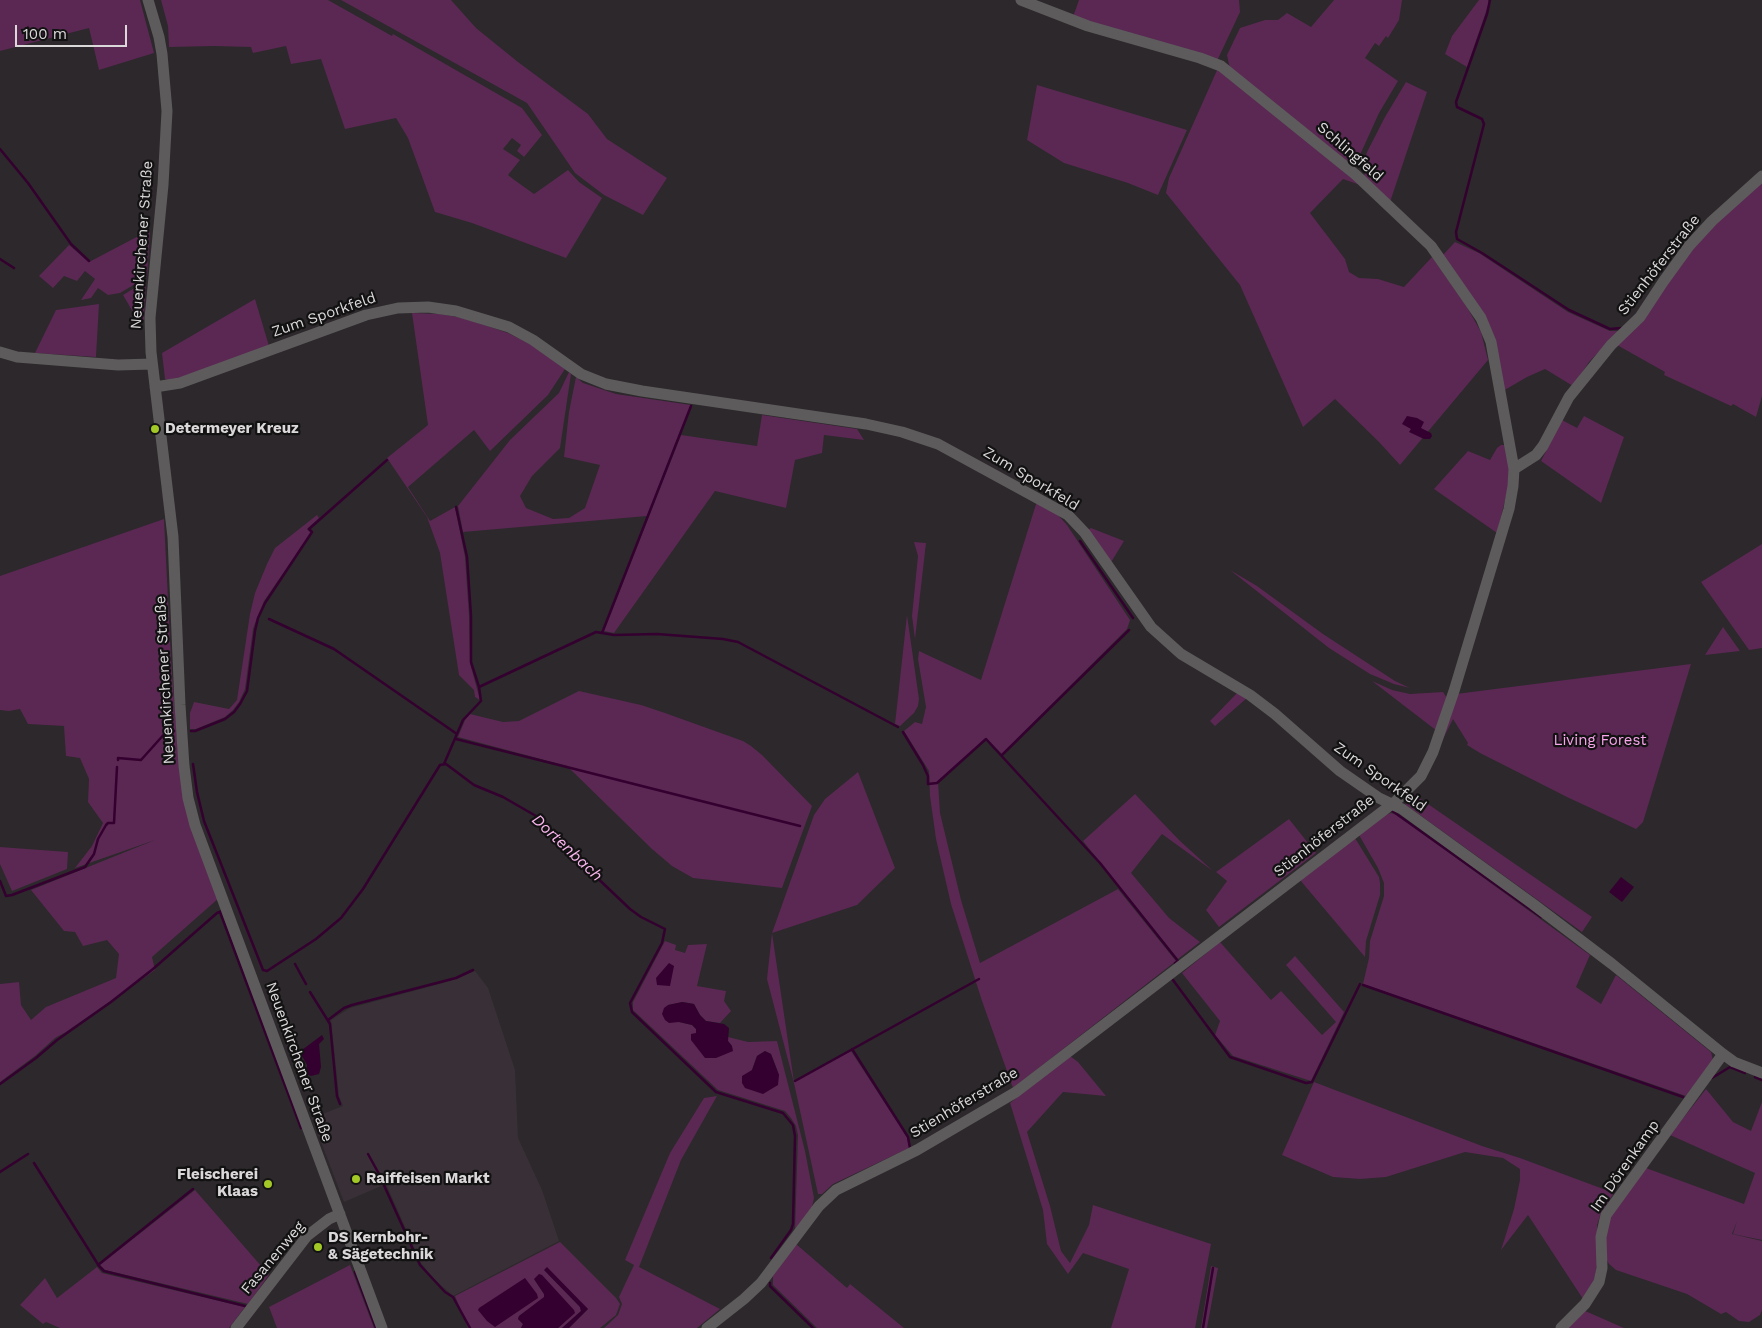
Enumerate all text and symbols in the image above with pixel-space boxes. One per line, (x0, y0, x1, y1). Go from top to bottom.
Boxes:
scale bar (18, 15, 130, 47)
text: 100 m (23, 25, 67, 43)
street label: Schlingfeld (1313, 118, 1387, 186)
street label: Neuenkirchener Straße (127, 160, 157, 330)
street label: Stienhöferstraße (1614, 211, 1704, 319)
street label: Zum Sporkfeld (270, 289, 378, 341)
place label: Determeyer Kreuz (165, 420, 299, 438)
marker: Determeyer Kreuz (149, 423, 161, 435)
street label: Zum Sporkfeld (980, 443, 1082, 515)
street label: Neuenkirchener Straße (152, 595, 178, 765)
park label: Living Forest (1553, 732, 1647, 750)
street label: Zum Sporkfeld (1330, 738, 1430, 816)
street label: Stienhöferstraße (1270, 791, 1378, 881)
water label: Dortenbach (528, 810, 606, 886)
street label: Neuenkirchener Straße (262, 980, 336, 1144)
street label: Stienhöferstraße (907, 1064, 1021, 1142)
street label: Im Dörenkamp (1587, 1117, 1663, 1215)
place label: Fleischerei Klaas (177, 1166, 258, 1201)
place label: Raiffeisen Markt (366, 1170, 489, 1188)
marker: Raiffeisen Markt (350, 1173, 362, 1185)
marker: Fleischerei Klaas (262, 1178, 274, 1190)
street label: Fasanenweg (237, 1218, 309, 1298)
place label: DS Kernbohr- & Sägetechnik (328, 1229, 433, 1264)
marker: DS Kernbohr- & Sägetechnik (312, 1241, 324, 1253)

